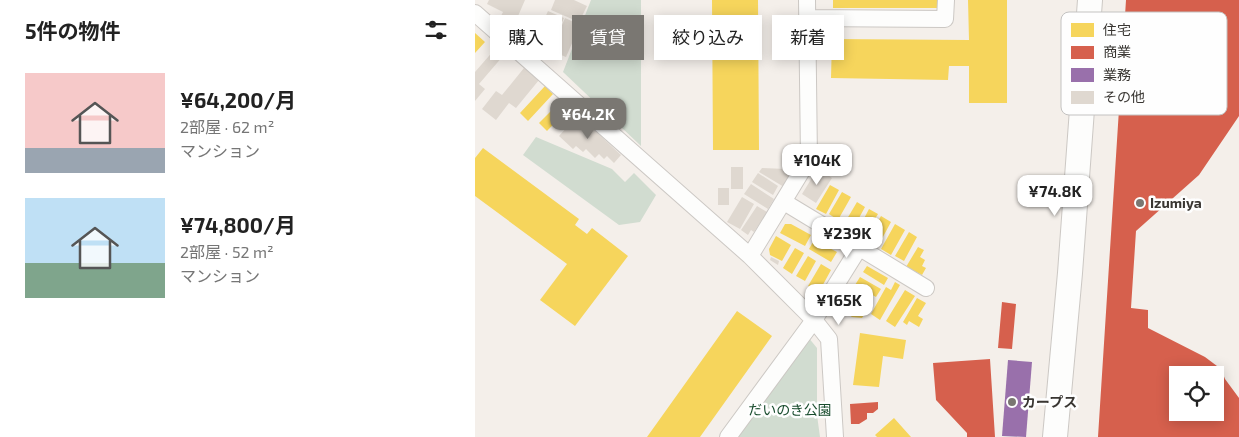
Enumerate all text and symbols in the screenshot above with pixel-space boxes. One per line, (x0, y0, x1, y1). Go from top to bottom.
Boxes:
legend (1061, 12, 1227, 115)
chip: 購入 (490, 15, 562, 60)
chip: 賃貸 (572, 15, 644, 60)
chip: 絞り込み (654, 15, 762, 60)
chip: 新着 (772, 15, 844, 60)
icon: filters (422, 16, 450, 44)
text: 5件の物件 (25, 18, 121, 43)
text: 住宅 (1103, 21, 1131, 38)
text: 商業 (1103, 43, 1131, 60)
text: 業務 (1103, 66, 1131, 83)
text: ¥64,200/月 (180, 87, 296, 112)
text: その他 (1103, 88, 1145, 105)
icon: home (65, 93, 125, 153)
pin: ¥64.2K (547, 98, 629, 140)
text: ¥64.2K (561, 104, 615, 123)
text: 2部屋 · 62 m² (180, 117, 274, 136)
text: マンション (180, 141, 260, 160)
pin: ¥104K (782, 144, 852, 186)
text: ¥104K (793, 150, 841, 169)
pin: ¥74.8K (1014, 174, 1096, 217)
text: ¥74.8K (1028, 181, 1082, 200)
place label: Izumiya (1150, 194, 1202, 211)
marker: Izumiya (1134, 197, 1146, 209)
text: ¥74,800/月 (180, 212, 296, 237)
pin: ¥239K (812, 216, 882, 259)
icon: home (65, 218, 125, 278)
text: ¥239K (823, 223, 871, 242)
text: 2部屋 · 52 m² (180, 242, 274, 261)
text: マンション (180, 266, 260, 285)
pin: ¥165K (804, 284, 874, 326)
text: ¥165K (816, 290, 862, 309)
map controls (1169, 366, 1224, 421)
button: locate (1169, 366, 1224, 421)
place label: カープス (1022, 393, 1077, 410)
marker: カープス (1006, 396, 1018, 408)
park label: だいのき公園 (748, 401, 832, 418)

